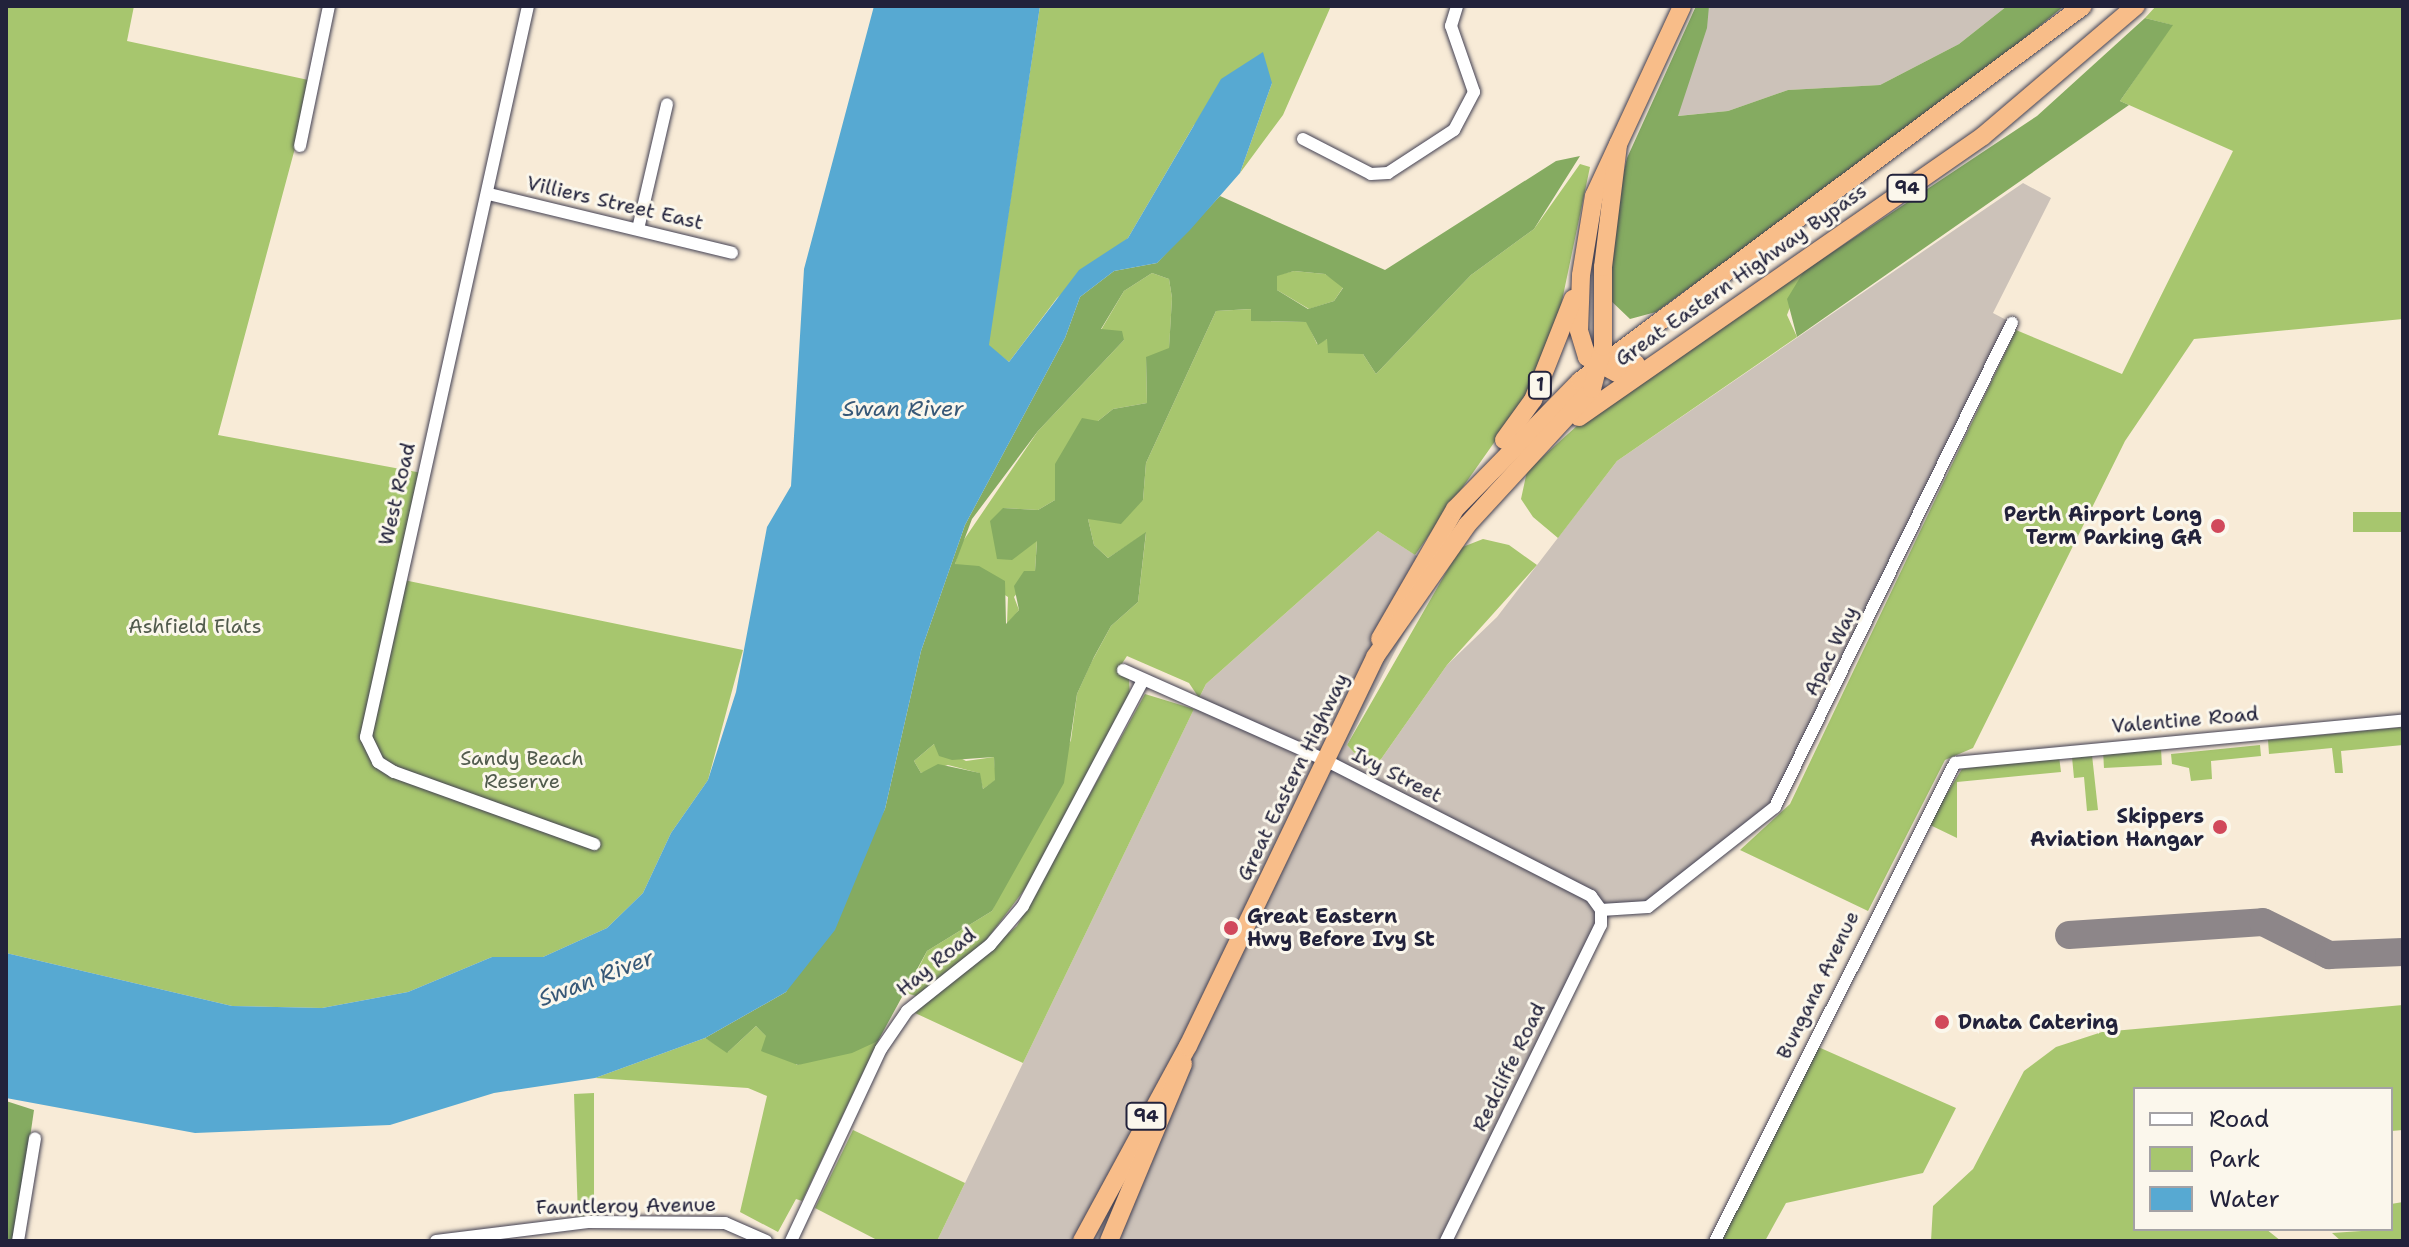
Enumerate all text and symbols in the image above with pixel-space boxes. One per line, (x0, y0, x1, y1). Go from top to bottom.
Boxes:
street label: Villiers Street East (524, 171, 706, 235)
road number: 94 (1885, 174, 1929, 202)
street label: Great Eastern Highway Bypass (1611, 179, 1871, 371)
road number: 1 (1526, 371, 1554, 399)
water label: Swan River (842, 396, 964, 422)
street label: West Road (374, 440, 420, 548)
place label: Perth Airport Long Term Parking GA (2004, 502, 2202, 549)
marker: Perth Airport Long Term Parking GA (2209, 517, 2227, 535)
street label: Apac Way (1799, 602, 1863, 700)
park label: Ashfield Flats (128, 614, 262, 638)
street label: Great Eastern Highway (1232, 669, 1354, 885)
street label: Valentine Road (2111, 702, 2259, 738)
street label: Ivy Street (1348, 742, 1446, 808)
park label: Sandy Beach Reserve (460, 747, 584, 794)
place label: Skippers Aviation Hangar (2030, 804, 2204, 851)
marker: Skippers Aviation Hangar (2211, 818, 2229, 836)
place label: Great Eastern Hwy Before Ivy St (1247, 904, 1435, 951)
street label: Bungana Avenue (1772, 907, 1864, 1063)
marker: Great Eastern Hwy Before Ivy St (1222, 919, 1240, 937)
street label: Hay Road (892, 923, 980, 1001)
water label: Swan River (535, 944, 657, 1012)
street label: Redcliffe Road (1467, 999, 1551, 1135)
place label: Dnata Catering (1958, 1010, 2118, 1034)
marker: Dnata Catering (1933, 1013, 1951, 1031)
legend (2133, 1087, 2393, 1231)
road number: 94 (1124, 1102, 1168, 1130)
text: Road (2209, 1103, 2269, 1135)
text: Park (2209, 1143, 2261, 1175)
text: Water (2209, 1183, 2280, 1215)
street label: Fauntleroy Avenue (536, 1192, 716, 1220)

